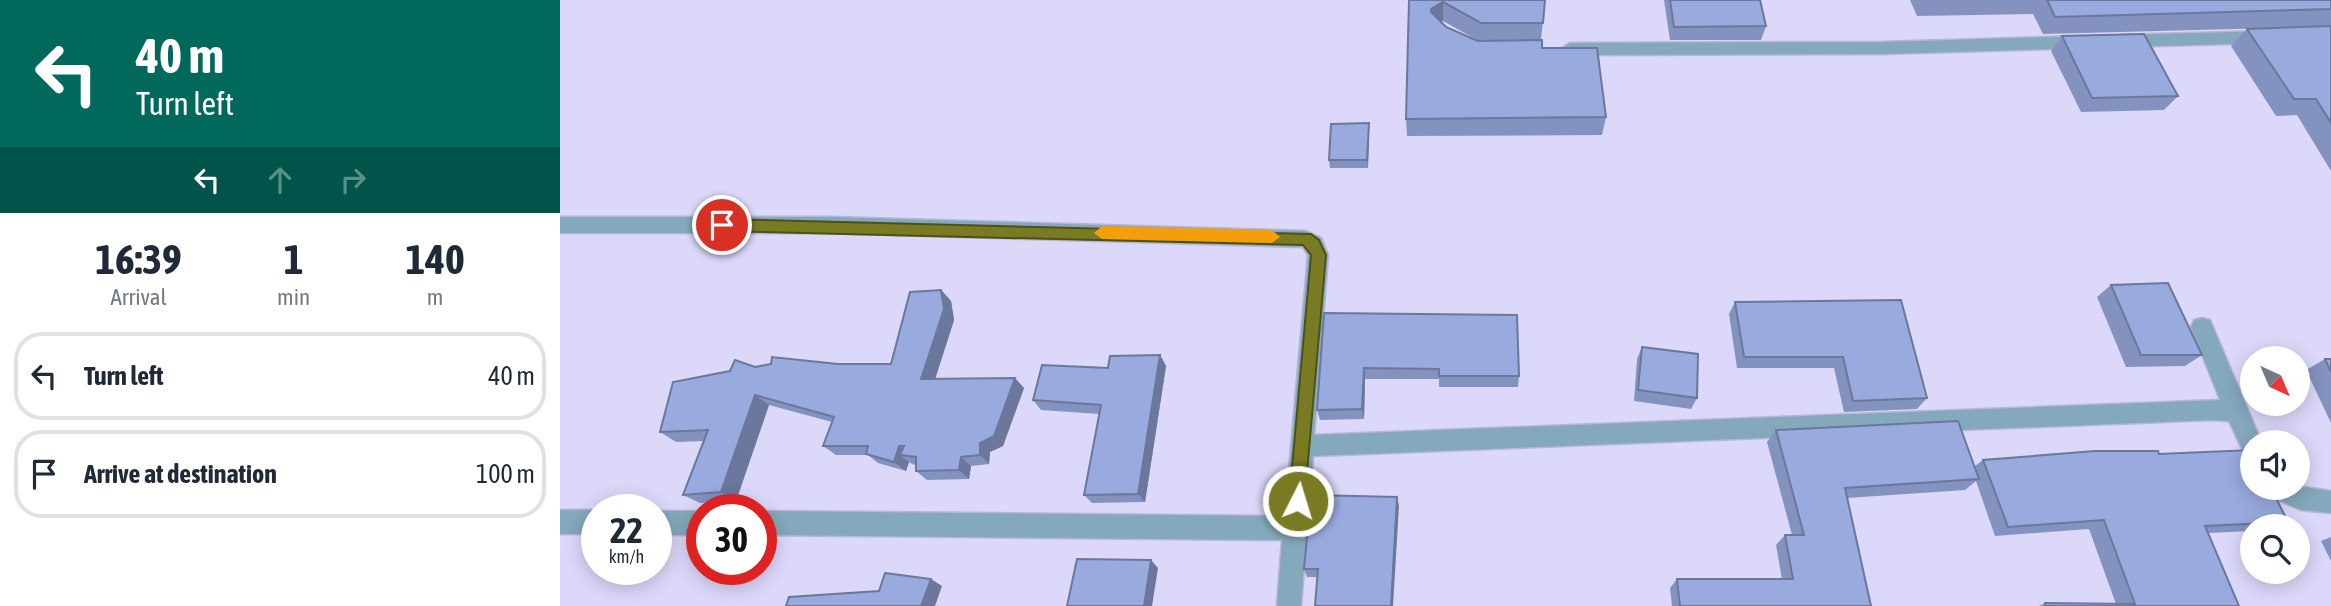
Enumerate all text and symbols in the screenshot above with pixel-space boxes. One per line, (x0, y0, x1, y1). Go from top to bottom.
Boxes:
text: 40 m (136, 27, 224, 83)
icon: left (21, 28, 112, 119)
text: Turn left (136, 85, 234, 122)
icon: left (188, 161, 226, 199)
icon: ahead (261, 161, 299, 199)
icon: right (334, 161, 372, 199)
pin (692, 195, 752, 255)
icon: arrive (703, 206, 741, 244)
text: 16:39 (95, 235, 182, 283)
text: 1 (284, 235, 303, 283)
text: 140 (405, 235, 465, 283)
text: Arrival (110, 284, 167, 310)
text: min (277, 284, 310, 310)
text: m (427, 284, 443, 310)
north arrow (2240, 346, 2310, 416)
map controls (2240, 346, 2310, 584)
icon: left (25, 357, 63, 395)
text: Turn left (84, 361, 164, 391)
text: 40 m (488, 361, 535, 391)
button: sound (2240, 430, 2310, 500)
icon: arrive (25, 455, 63, 493)
text: Arrive at destination (84, 459, 277, 489)
text: 100 m (476, 459, 535, 489)
position arrow (1261, 464, 1335, 538)
speed limit sign: 30 (686, 494, 777, 585)
text: 22 (610, 510, 643, 550)
button: search (2240, 514, 2310, 584)
text: km/h (609, 546, 644, 567)

